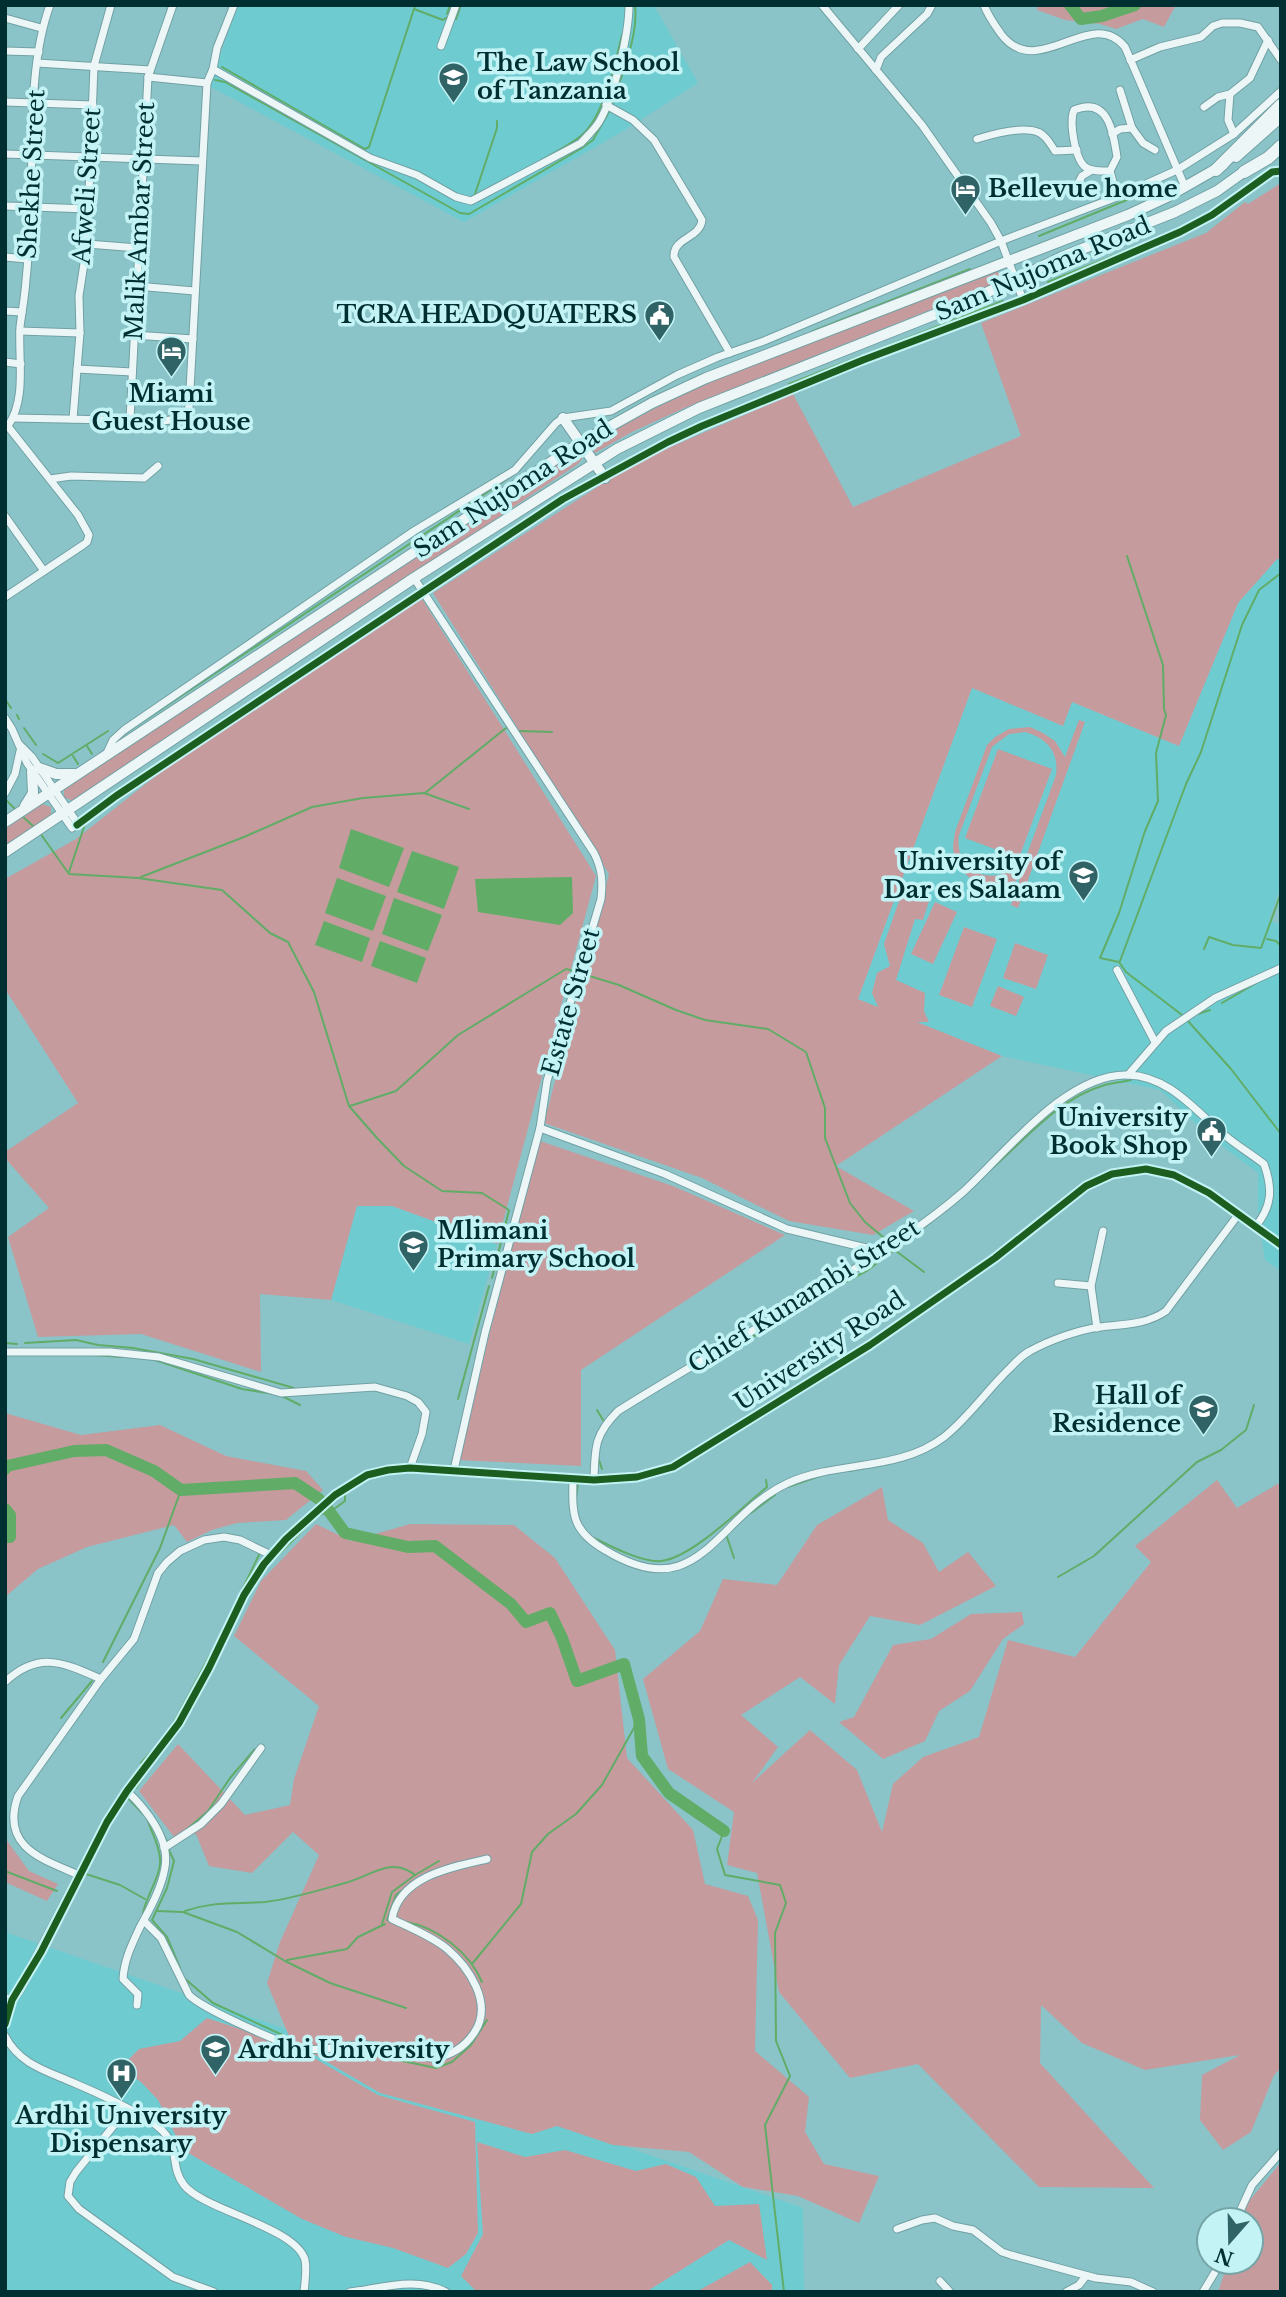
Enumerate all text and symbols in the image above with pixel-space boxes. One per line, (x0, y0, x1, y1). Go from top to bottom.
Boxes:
place label: The Law School of Tanzania (477, 48, 680, 105)
school or university icon: The Law School of Tanzania (437, 60, 471, 104)
street label: Shekhe Street (13, 88, 50, 260)
street label: Malik Ambar Street (119, 101, 160, 341)
street label: Afweli Street (66, 107, 106, 266)
hotel icon: Bellevue home (948, 172, 982, 216)
place label: Bellevue home (988, 174, 1178, 203)
street label: Sam Nujoma Road (931, 210, 1155, 327)
public building icon: TCRA HEADQUATERS (643, 298, 677, 342)
place label: TCRA HEADQUATERS (337, 300, 637, 329)
hotel icon: Miami Guest House (154, 335, 188, 379)
place label: Miami Guest House (91, 379, 251, 436)
street label: Sam Nujoma Road (408, 413, 618, 564)
place label: University of Dar es Salaam (883, 847, 1063, 904)
school or university icon: University of Dar es Salaam (1067, 859, 1101, 903)
street label: Estate Street (536, 925, 605, 1079)
place label: University Book Shop (1050, 1103, 1188, 1160)
public building icon: University Book Shop (1194, 1115, 1228, 1159)
street label: Chief Kunambi Street (683, 1212, 925, 1379)
place label: Mlimani Primary School (437, 1216, 636, 1273)
school or university icon: Mlimani Primary School (397, 1228, 431, 1272)
street label: University Road (729, 1285, 910, 1416)
place label: Hall of Residence (1052, 1381, 1183, 1438)
school or university icon: Hall of Residence (1187, 1393, 1221, 1437)
school or university icon: Ardhi University (198, 2033, 232, 2077)
place label: Ardhi University (237, 2035, 450, 2064)
hospital icon: Ardhi University Dispensary (104, 2057, 138, 2101)
place label: Ardhi University Dispensary (14, 2101, 227, 2158)
north arrow (1195, 2206, 1265, 2276)
text: N (1212, 2243, 1237, 2270)

